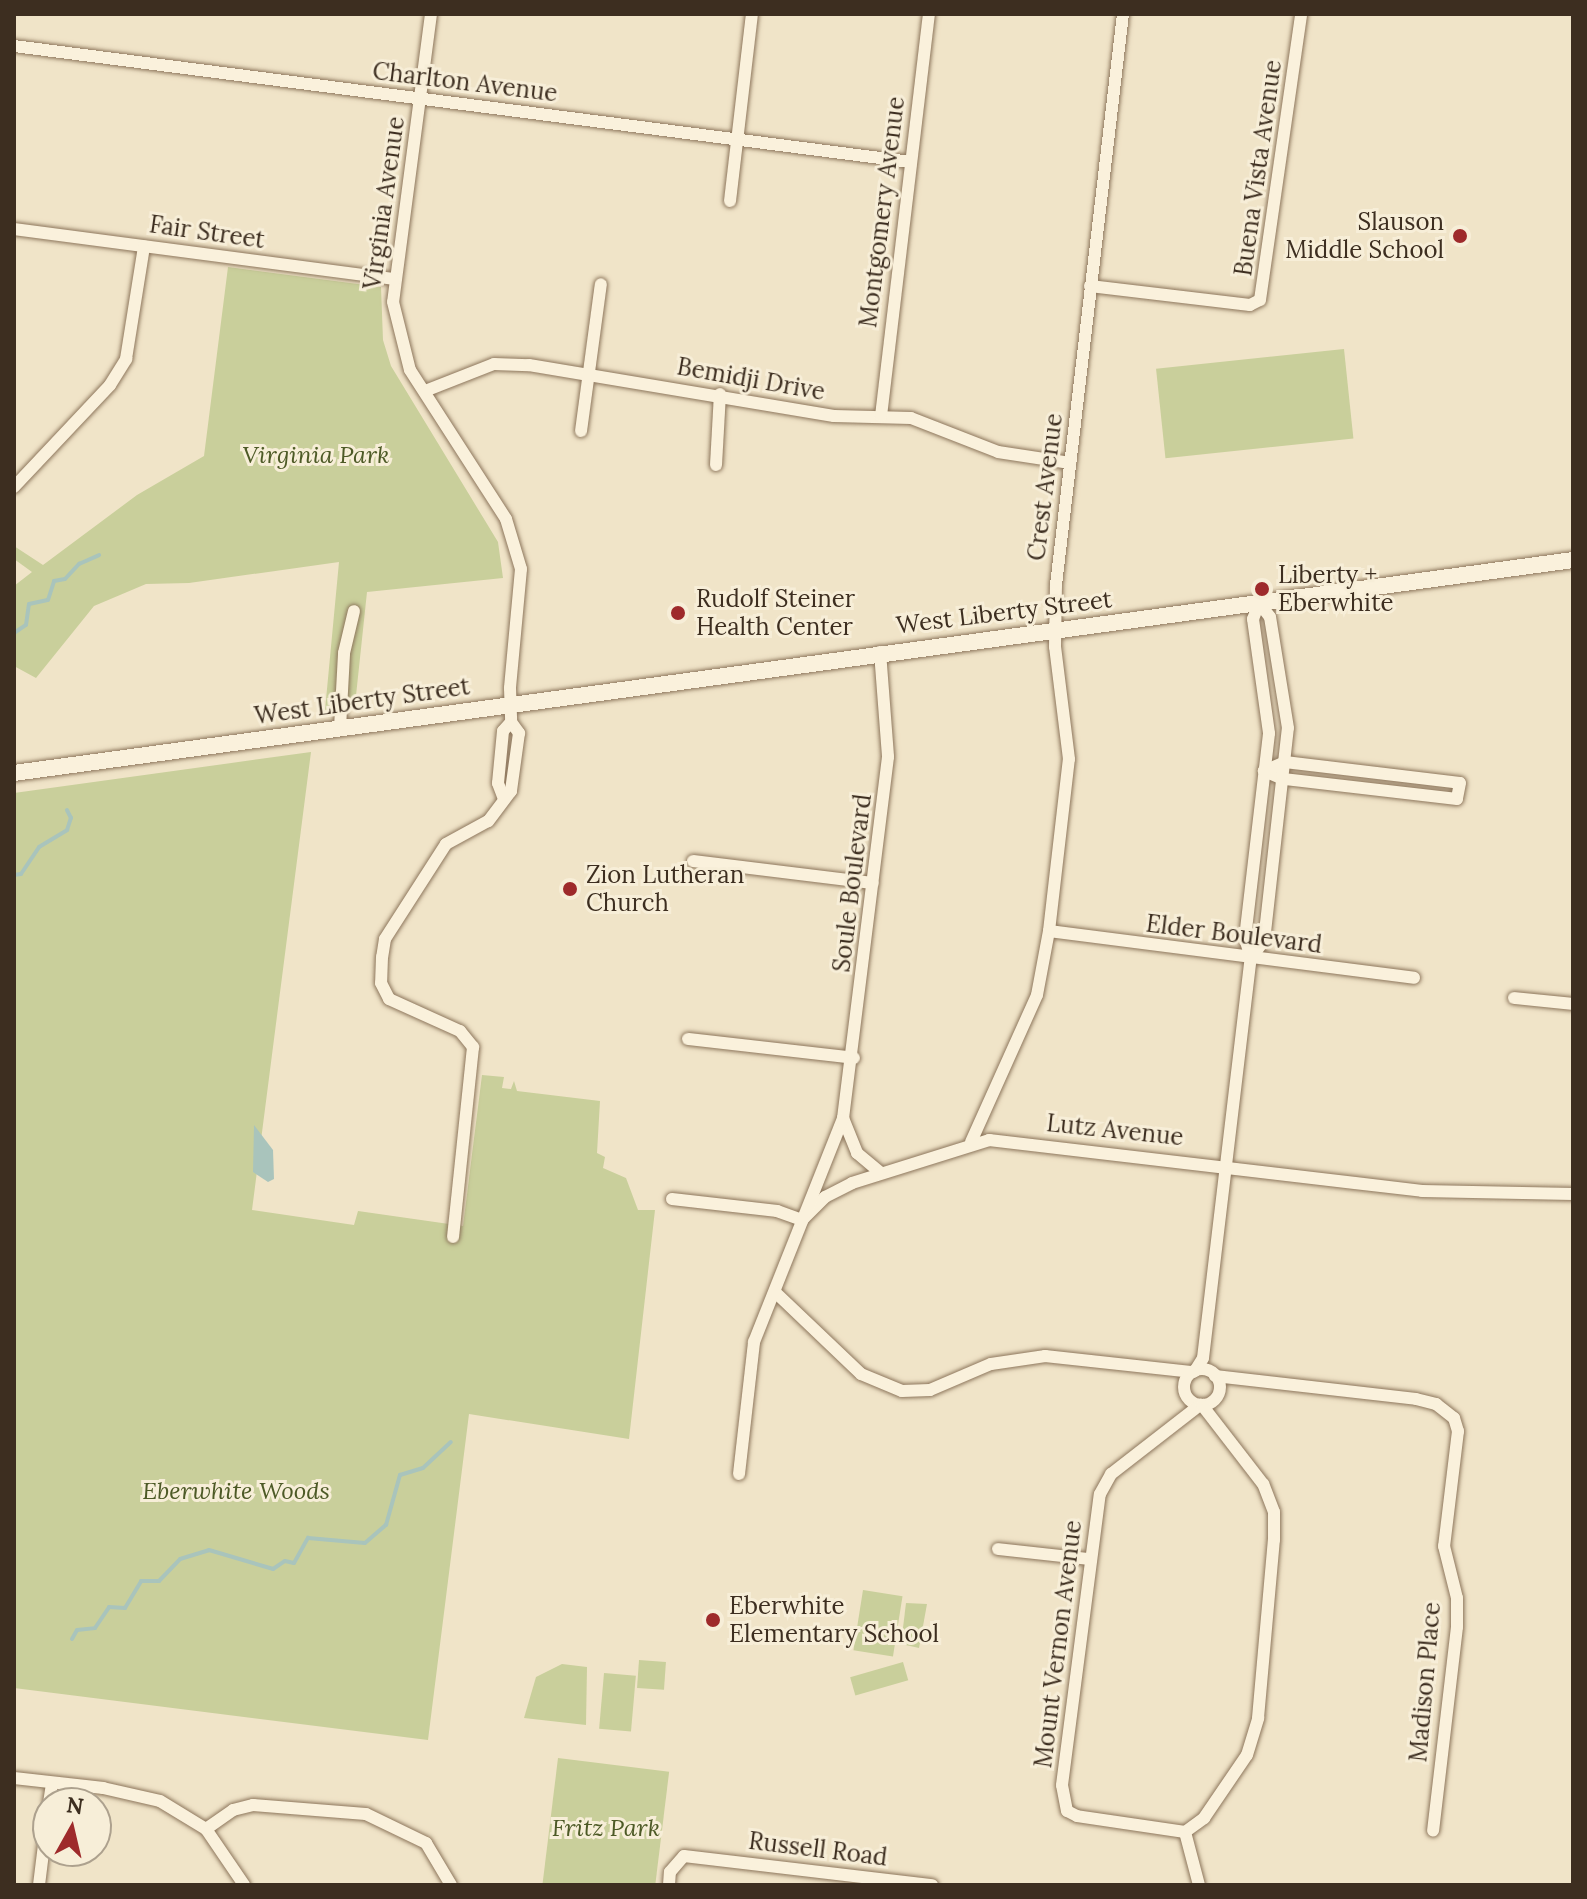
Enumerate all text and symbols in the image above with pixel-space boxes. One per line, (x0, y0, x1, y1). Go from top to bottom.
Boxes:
street label: Charlton Avenue (371, 56, 559, 108)
street label: Buena Vista Avenue (1229, 58, 1287, 278)
street label: Montgomery Avenue (854, 95, 910, 329)
street label: Virginia Avenue (358, 115, 410, 291)
place label: Slauson Middle School (1285, 208, 1444, 264)
street label: Fair Street (148, 210, 266, 254)
marker: Slauson Middle School (1451, 227, 1469, 245)
street label: Bemidji Drive (675, 352, 827, 406)
street label: Crest Avenue (1022, 412, 1068, 562)
park label: Virginia Park (243, 441, 389, 469)
place label: Liberty + Eberwhite (1278, 561, 1393, 617)
marker: Liberty + Eberwhite (1253, 580, 1271, 598)
street label: West Liberty Street (894, 584, 1114, 640)
place label: Rudolf Steiner Health Center (696, 585, 855, 641)
marker: Rudolf Steiner Health Center (667, 602, 689, 624)
street label: West Liberty Street (252, 672, 472, 730)
street label: Soule Boulevard (827, 792, 877, 974)
place label: Zion Lutheran Church (586, 861, 744, 917)
marker: Zion Lutheran Church (561, 880, 579, 898)
street label: Elder Boulevard (1144, 909, 1324, 959)
street label: Lutz Avenue (1045, 1108, 1185, 1152)
park label: Eberwhite Woods (142, 1477, 330, 1505)
street label: Mount Vernon Avenue (1029, 1519, 1087, 1769)
place label: Eberwhite Elementary School (729, 1592, 939, 1648)
street label: Madison Place (1404, 1601, 1446, 1763)
marker: Eberwhite Elementary School (704, 1611, 722, 1629)
north arrow (32, 1787, 112, 1867)
text: N (65, 1790, 85, 1820)
park label: Fritz Park (552, 1814, 660, 1842)
street label: Russell Road (747, 1826, 889, 1872)

